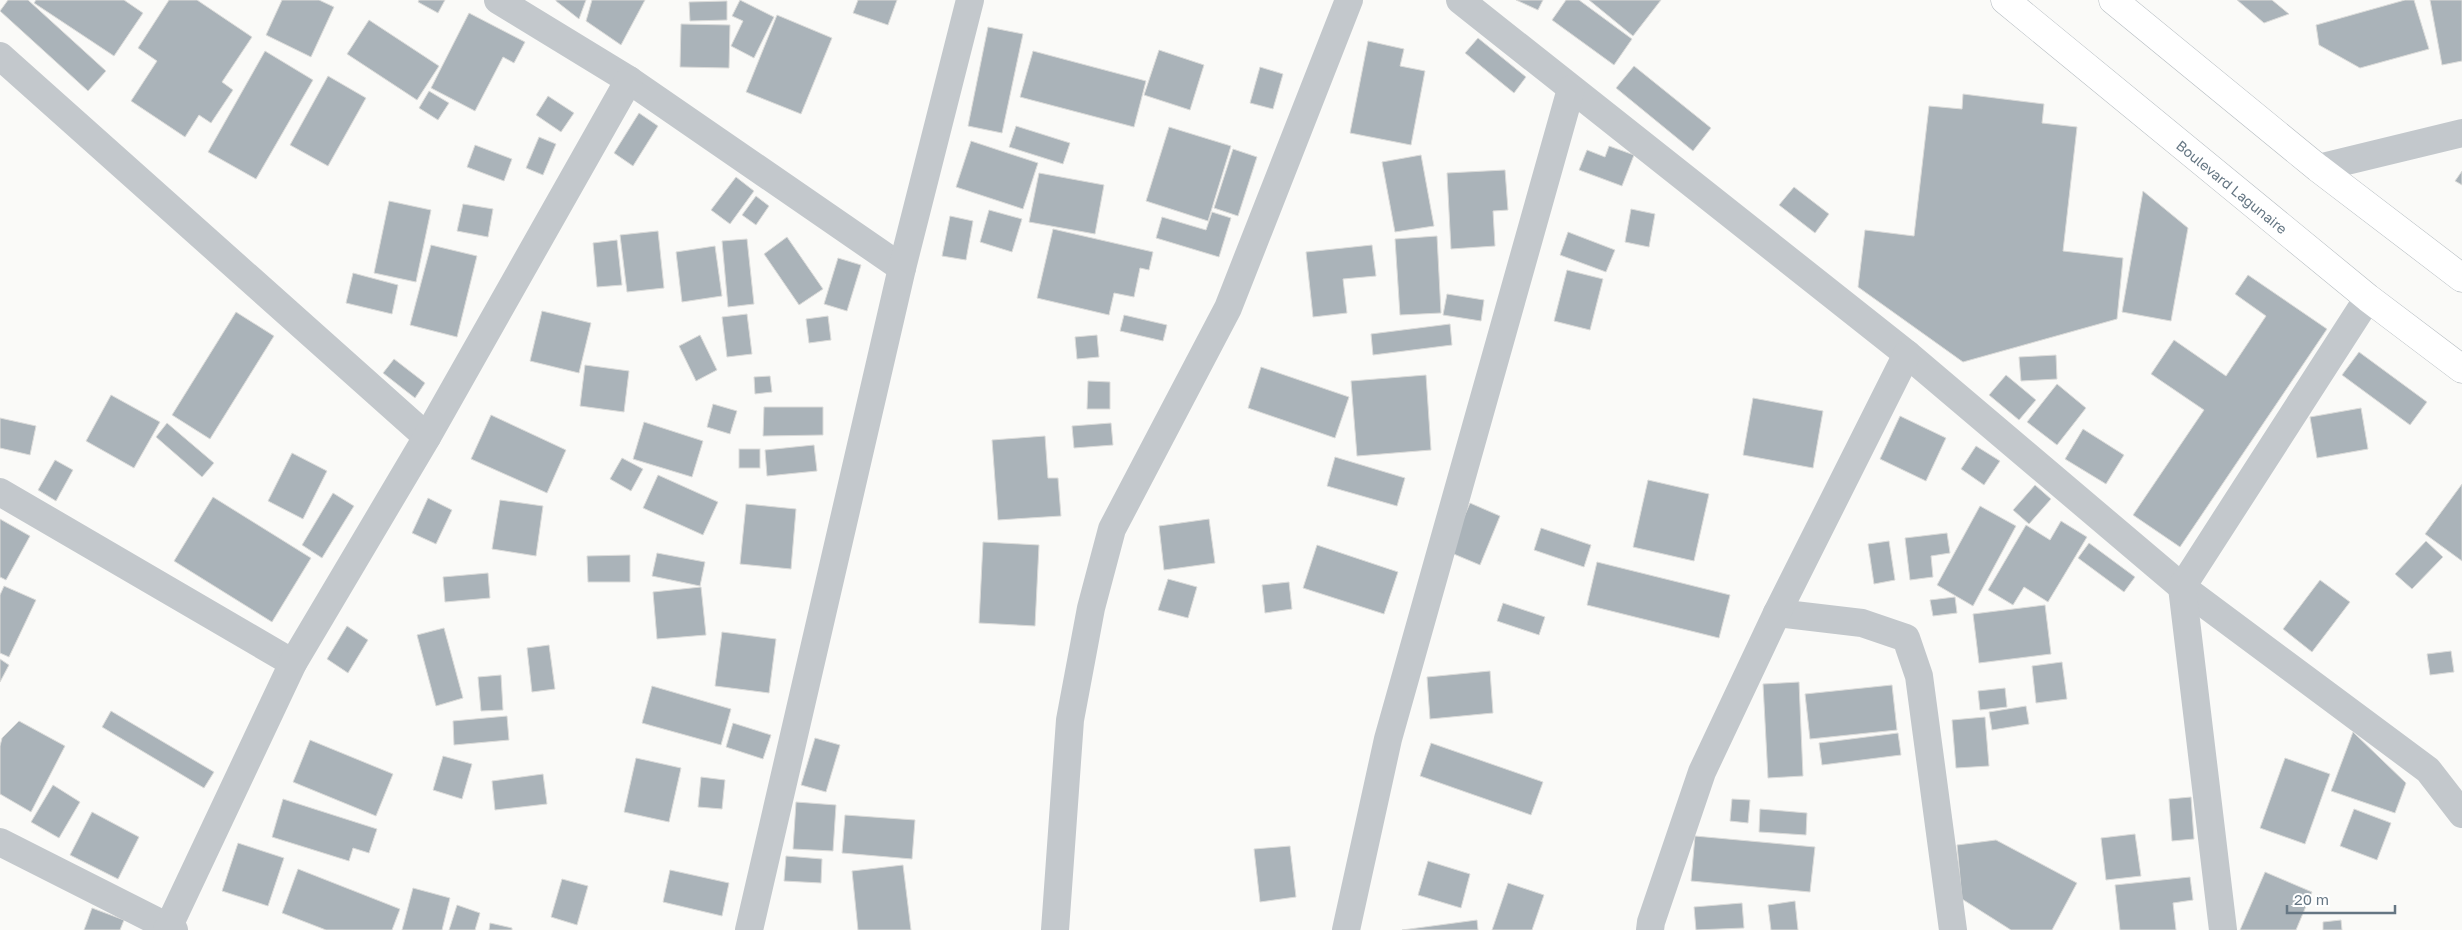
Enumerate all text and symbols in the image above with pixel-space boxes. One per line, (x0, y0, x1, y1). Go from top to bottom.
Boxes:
street label: Boulevard Lagunaire (2173, 136, 2291, 237)
scale bar (2287, 882, 2394, 914)
text: 20 m (2294, 890, 2329, 908)

